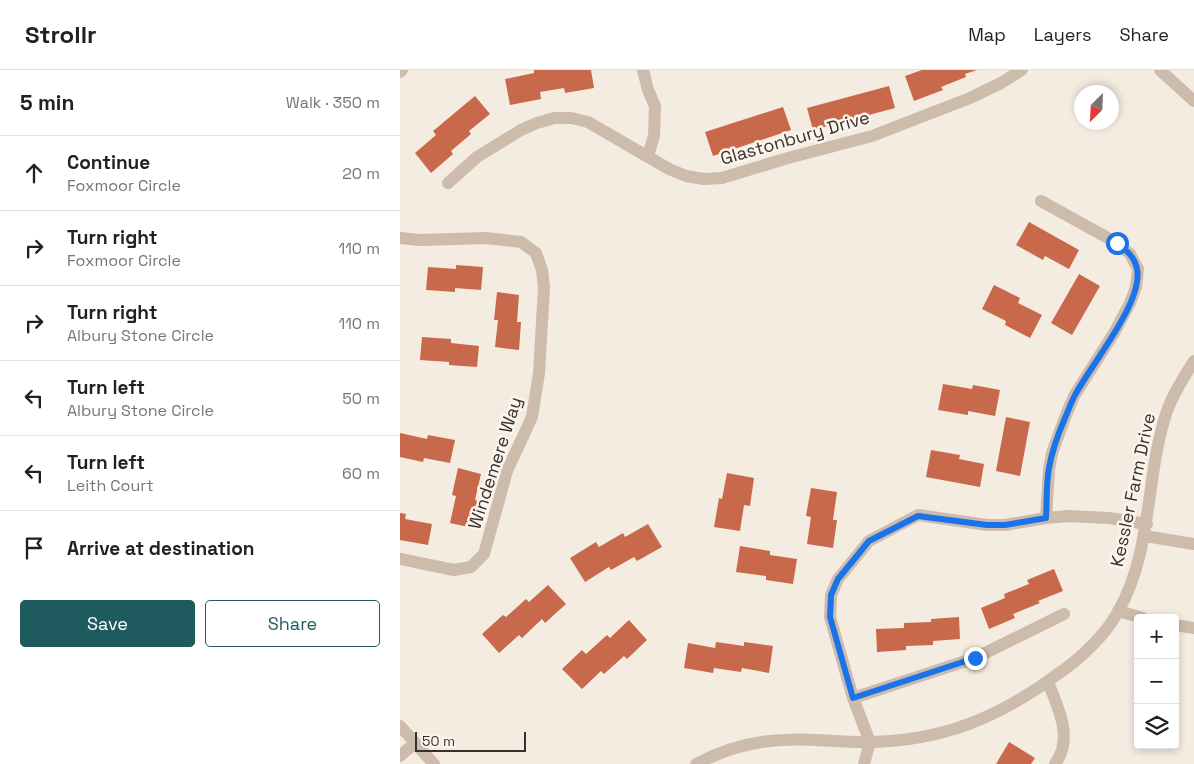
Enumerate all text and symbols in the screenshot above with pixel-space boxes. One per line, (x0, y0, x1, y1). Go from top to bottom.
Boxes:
text: Strollr (25, 19, 97, 50)
text: Map (968, 23, 1006, 46)
text: Layers (1034, 23, 1091, 46)
text: Share (1119, 23, 1169, 46)
north arrow (1074, 85, 1119, 130)
text: 5 min (20, 89, 74, 116)
text: Walk · 350 m (286, 92, 380, 113)
street label: Glastonbury Drive (718, 105, 872, 170)
text: Continue (67, 150, 150, 175)
icon: ahead (20, 159, 48, 187)
text: 20 m (342, 163, 380, 184)
text: Foxmoor Circle (67, 175, 181, 196)
text: Turn right (67, 225, 157, 250)
route start (1106, 232, 1129, 255)
icon: right (20, 234, 48, 262)
text: 110 m (338, 238, 380, 259)
text: Foxmoor Circle (67, 250, 181, 271)
text: Turn right (67, 300, 157, 325)
icon: right (20, 309, 48, 337)
text: 110 m (338, 313, 380, 334)
text: Albury Stone Circle (67, 325, 214, 346)
text: Turn left (67, 375, 145, 400)
icon: left (20, 384, 48, 412)
text: 50 m (342, 388, 380, 409)
street label: Windemere Way (462, 394, 527, 532)
text: Albury Stone Circle (67, 400, 214, 421)
street label: Kessler Farm Drive (1105, 411, 1160, 569)
text: Turn left (67, 450, 145, 475)
icon: left (20, 459, 48, 487)
text: 60 m (342, 463, 380, 484)
text: Leith Court (67, 475, 154, 496)
icon: arrive (20, 534, 48, 562)
text: Arrive at destination (67, 536, 255, 561)
button: Save (20, 600, 195, 647)
button: Share (205, 600, 380, 647)
map controls (1134, 614, 1179, 749)
button: + (1134, 614, 1179, 659)
route end (964, 647, 987, 670)
button: − (1134, 659, 1179, 704)
button: layers (1134, 704, 1179, 749)
scale bar (415, 729, 526, 752)
text: 50 m (422, 732, 455, 750)

